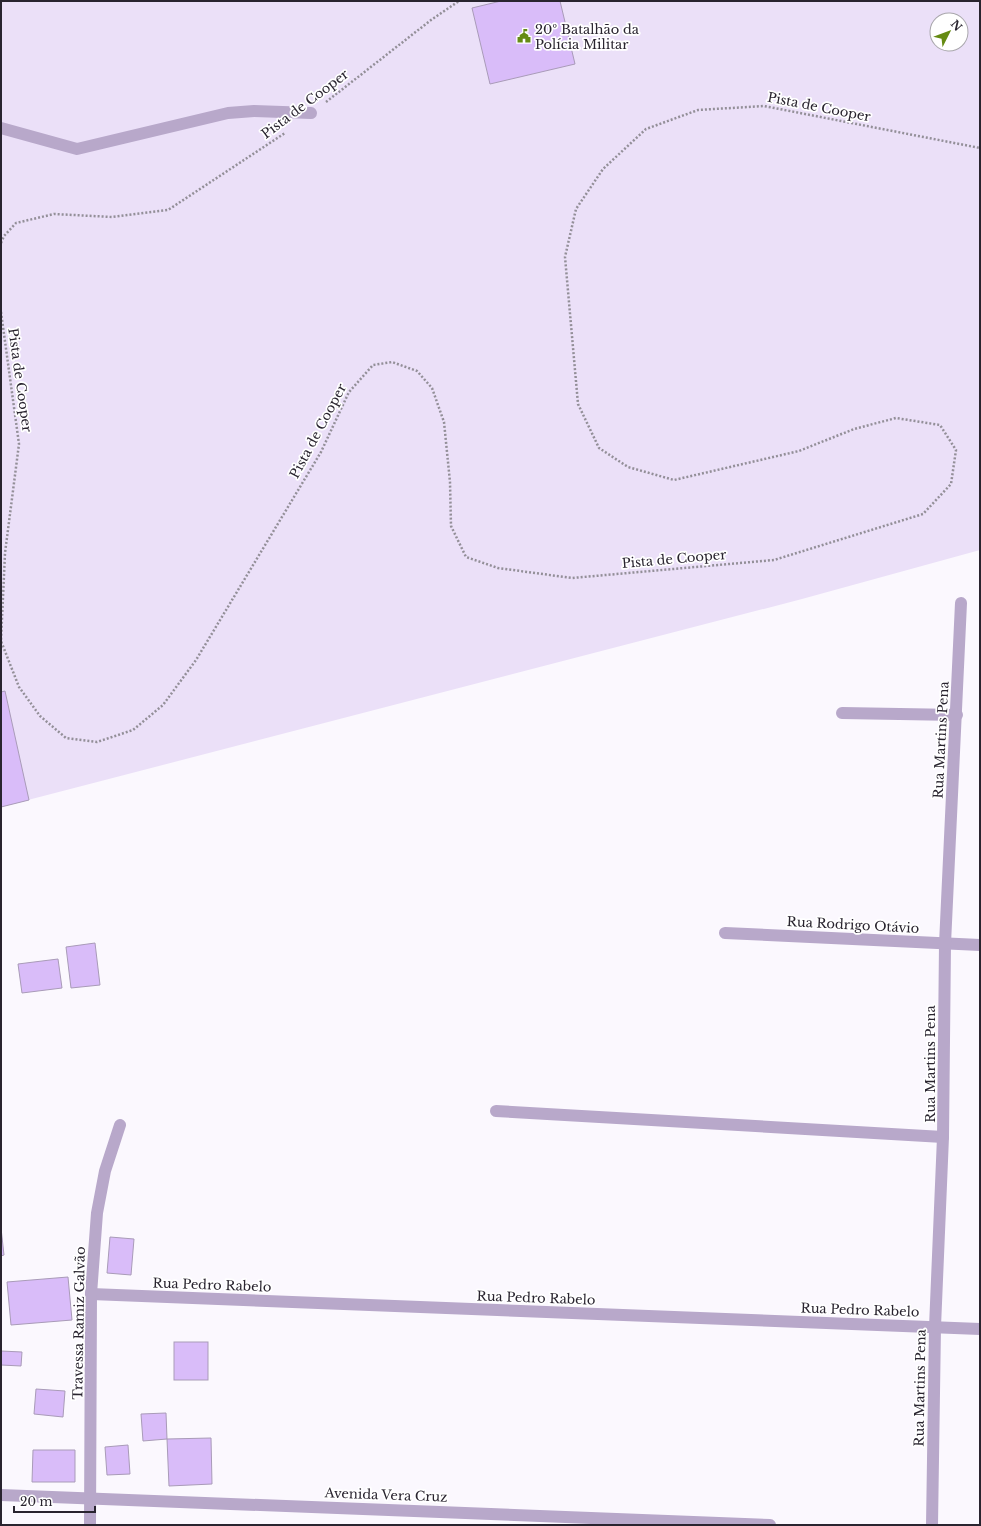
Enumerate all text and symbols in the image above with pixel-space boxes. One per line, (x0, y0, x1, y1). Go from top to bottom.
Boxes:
north arrow (929, 12, 969, 52)
text: N (948, 17, 966, 34)
place label: 20º Batalhão da Polícia Militar (535, 21, 640, 53)
public building icon: 20º Batalhão da Polícia Militar (516, 28, 532, 44)
street label: Pista de Cooper (258, 65, 353, 142)
street label: Pista de Cooper (766, 89, 873, 125)
street label: Pista de Cooper (4, 327, 36, 434)
street label: Pista de Cooper (286, 380, 350, 481)
street label: Pista de Cooper (621, 546, 728, 572)
street label: Rua Martins Pena (929, 680, 953, 799)
street label: Rua Rodrigo Otávio (786, 913, 920, 937)
street label: Rua Martins Pena (922, 1005, 939, 1123)
street label: Travessa Ramiz Galvão (69, 1246, 89, 1400)
street label: Rua Pedro Rabelo (152, 1274, 272, 1296)
street label: Rua Pedro Rabelo (476, 1287, 596, 1309)
street label: Rua Pedro Rabelo (800, 1299, 920, 1321)
street label: Rua Martins Pena (910, 1328, 930, 1447)
street label: Avenida Vera Cruz (323, 1484, 448, 1506)
scale bar (14, 1488, 95, 1514)
text: 20 m (20, 1494, 52, 1509)

